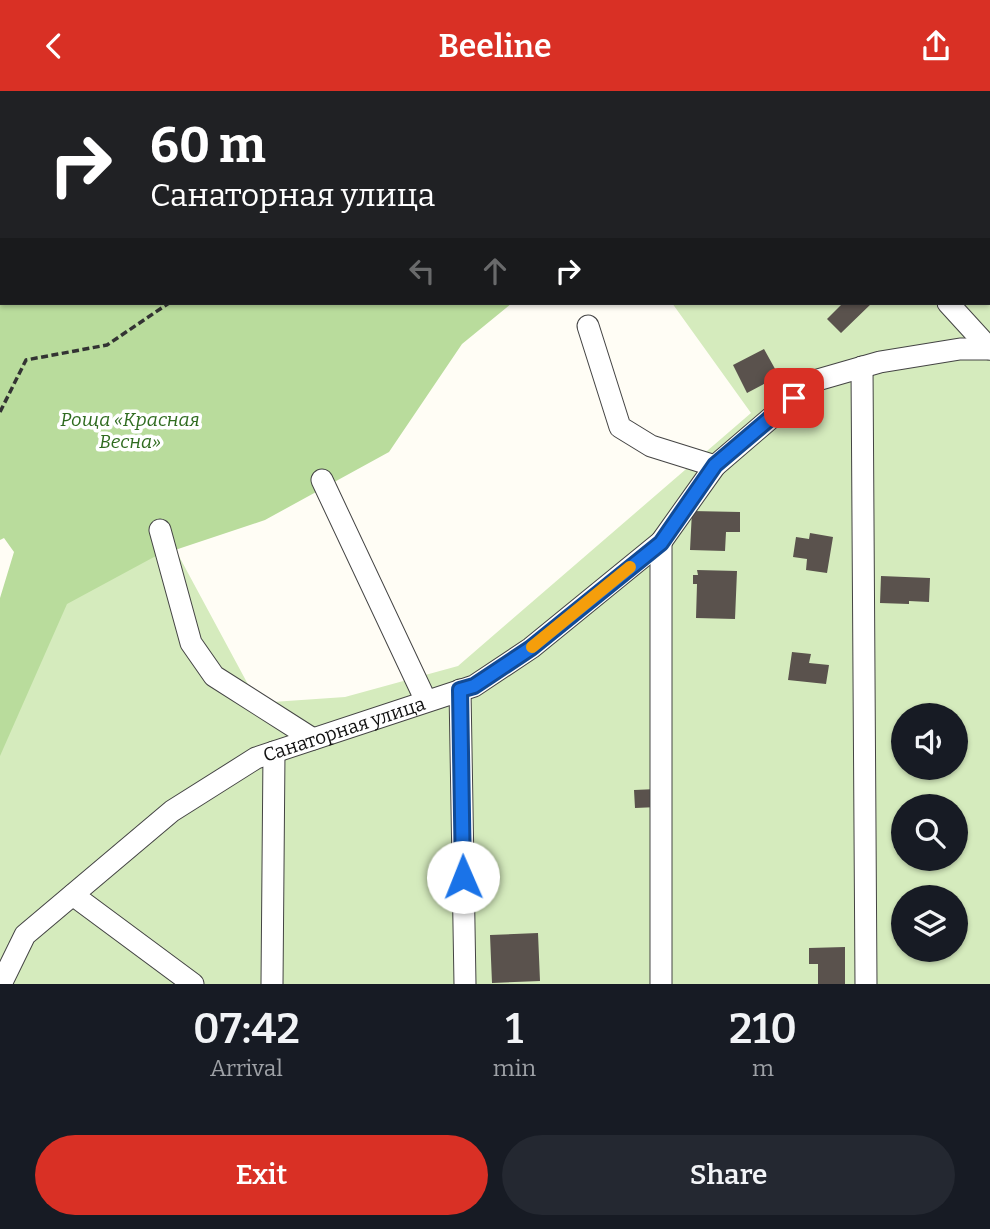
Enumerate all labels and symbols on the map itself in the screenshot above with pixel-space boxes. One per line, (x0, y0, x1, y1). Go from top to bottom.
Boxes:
pin (764, 368, 824, 428)
park label: Роща «Красная Весна» (60, 408, 200, 453)
street label: Санаторная улица (260, 692, 429, 767)
position arrow (426, 840, 500, 914)

